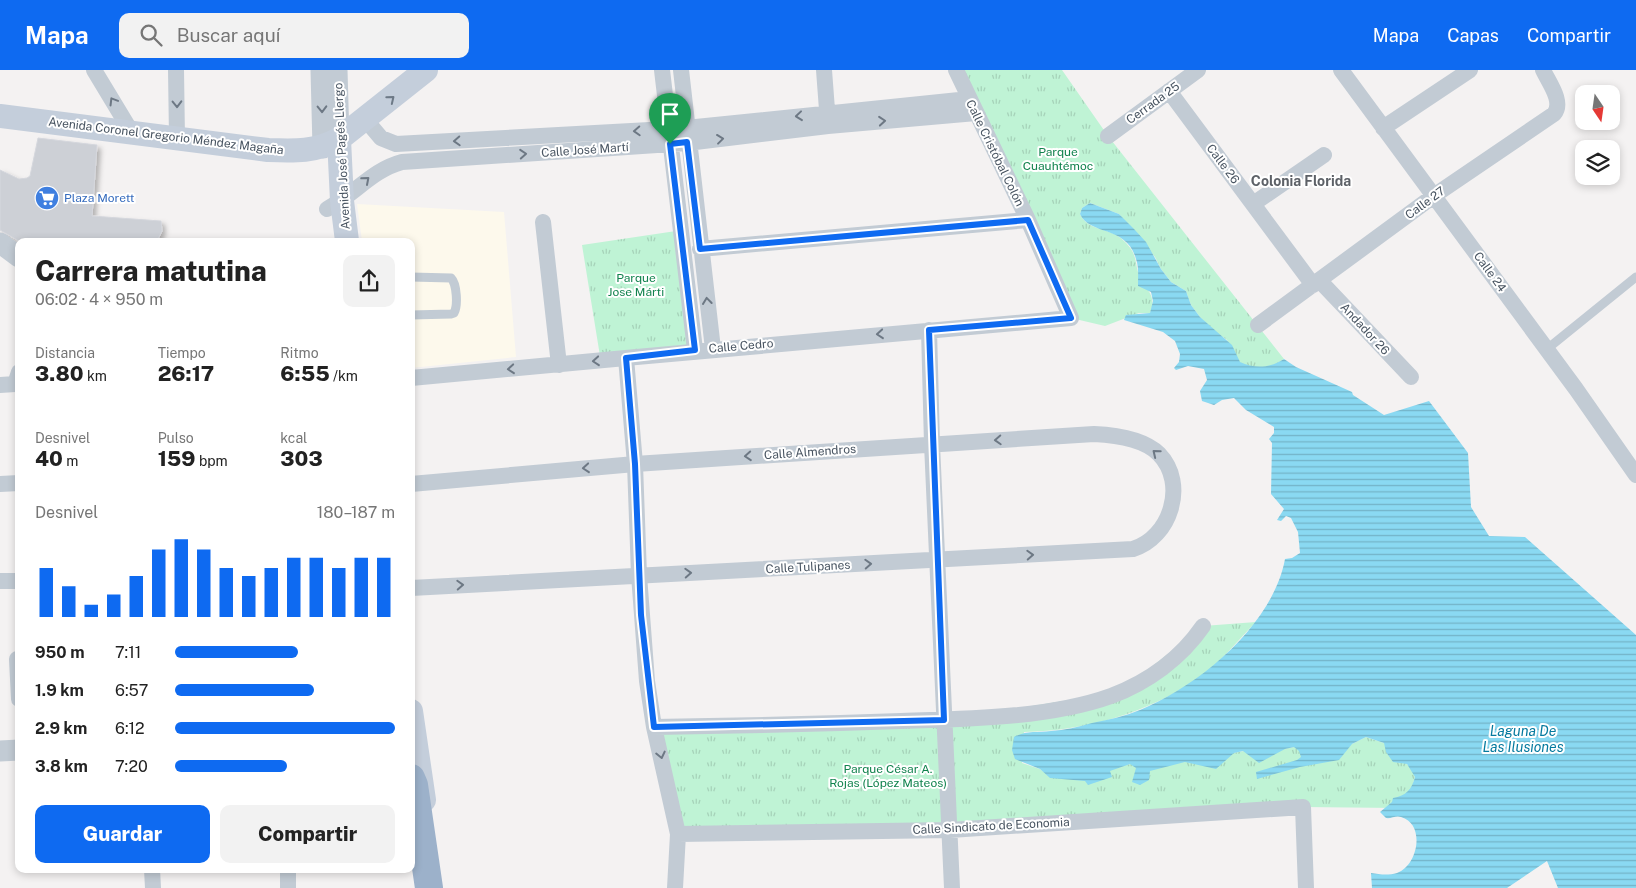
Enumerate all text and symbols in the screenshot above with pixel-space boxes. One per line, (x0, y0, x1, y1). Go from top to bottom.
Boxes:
search box (119, 13, 469, 58)
text: Mapa (25, 21, 89, 49)
icon: search (137, 21, 165, 49)
text: Buscar aquí (177, 24, 280, 46)
text: Mapa (1373, 25, 1419, 46)
text: Capas (1447, 25, 1499, 46)
text: Compartir (1527, 25, 1611, 46)
street label: Cerrada 25 (1124, 79, 1183, 127)
street label: Avenida José Pagés Llergo (331, 82, 353, 230)
north arrow (1575, 85, 1620, 130)
map controls (1575, 85, 1620, 185)
pin (649, 93, 691, 144)
one-way arrow (385, 96, 394, 104)
street label: Calle Cristóbal Colón (963, 97, 1027, 209)
one-way arrow (109, 98, 119, 107)
one-way arrow (171, 100, 182, 108)
icon: arrive (656, 100, 684, 128)
one-way arrow (317, 106, 327, 113)
one-way arrow (794, 110, 802, 121)
street label: Avenida Coronel Gregorio Méndez Magaña (48, 115, 284, 157)
one-way arrow (878, 116, 886, 127)
one-way arrow (633, 125, 641, 136)
one-way arrow (717, 134, 725, 145)
one-way arrow (453, 135, 461, 146)
street label: Calle José Martí (541, 140, 630, 160)
button: layers (1575, 140, 1620, 185)
street label: Calle 26 (1204, 141, 1242, 187)
park label: Parque Cuauhtémoc (1023, 145, 1093, 173)
one-way arrow (520, 148, 528, 159)
district label: Colonia Florida (1251, 173, 1351, 189)
one-way arrow (361, 177, 370, 186)
street label: Calle 27 (1402, 184, 1448, 222)
supermarket icon: Plaza Morett (34, 185, 60, 211)
place label: Plaza Morett (64, 191, 135, 205)
street label: Calle 24 (1471, 249, 1509, 295)
text: Carrera matutina (35, 254, 267, 287)
button: share (343, 255, 395, 307)
park label: Parque Jose Márti (608, 271, 664, 299)
text: 06:02 · 4 × 950 m (35, 290, 163, 309)
one-way arrow (702, 296, 713, 304)
street label: Andador 26 (1338, 300, 1392, 358)
one-way arrow (876, 328, 884, 339)
street label: Calle Cedro (708, 336, 774, 356)
text: Distancia (35, 345, 95, 361)
text: Tiempo (158, 345, 206, 361)
text: Ritmo (280, 345, 319, 361)
one-way arrow (592, 355, 600, 366)
text: 3.80 (35, 361, 84, 386)
text: 26:17 (158, 361, 214, 386)
text: 6:55 (280, 361, 330, 386)
one-way arrow (506, 363, 514, 374)
text: km (84, 368, 107, 384)
text: /km (330, 368, 358, 384)
text: Desnivel (35, 430, 90, 446)
text: Pulso (158, 430, 194, 446)
text: kcal (280, 430, 307, 446)
one-way arrow (993, 434, 1001, 445)
street label: Calle Almendros (764, 442, 856, 462)
text: 40 (35, 446, 63, 471)
text: 159 (158, 446, 196, 471)
text: 303 (280, 446, 323, 471)
one-way arrow (1152, 450, 1161, 459)
one-way arrow (744, 451, 752, 462)
text: m (63, 453, 78, 469)
text: bpm (196, 453, 228, 469)
one-way arrow (582, 463, 590, 474)
text: Desnivel (35, 503, 98, 522)
text: 180–187 m (317, 503, 395, 522)
one-way arrow (1026, 550, 1034, 561)
street label: Calle Tulipanes (765, 558, 851, 576)
one-way arrow (864, 558, 872, 569)
one-way arrow (684, 568, 692, 578)
one-way arrow (456, 580, 464, 591)
text: 950 m (35, 643, 85, 662)
text: 7:11 (115, 643, 141, 662)
text: 1.9 km (35, 681, 84, 700)
text: 6:57 (115, 681, 148, 700)
text: 2.9 km (35, 719, 87, 738)
text: 6:12 (115, 719, 145, 738)
water label: Laguna De Las Ilusiones (1483, 723, 1564, 755)
one-way arrow (655, 751, 666, 760)
text: 3.8 km (35, 757, 88, 776)
text: 7:20 (115, 757, 148, 776)
park label: Parque César A. Rojas (López Mateos) (829, 762, 947, 790)
button: Guardar (35, 805, 210, 863)
button: Compartir (220, 805, 395, 863)
street label: Calle Sindicato de Economia (912, 815, 1070, 837)

